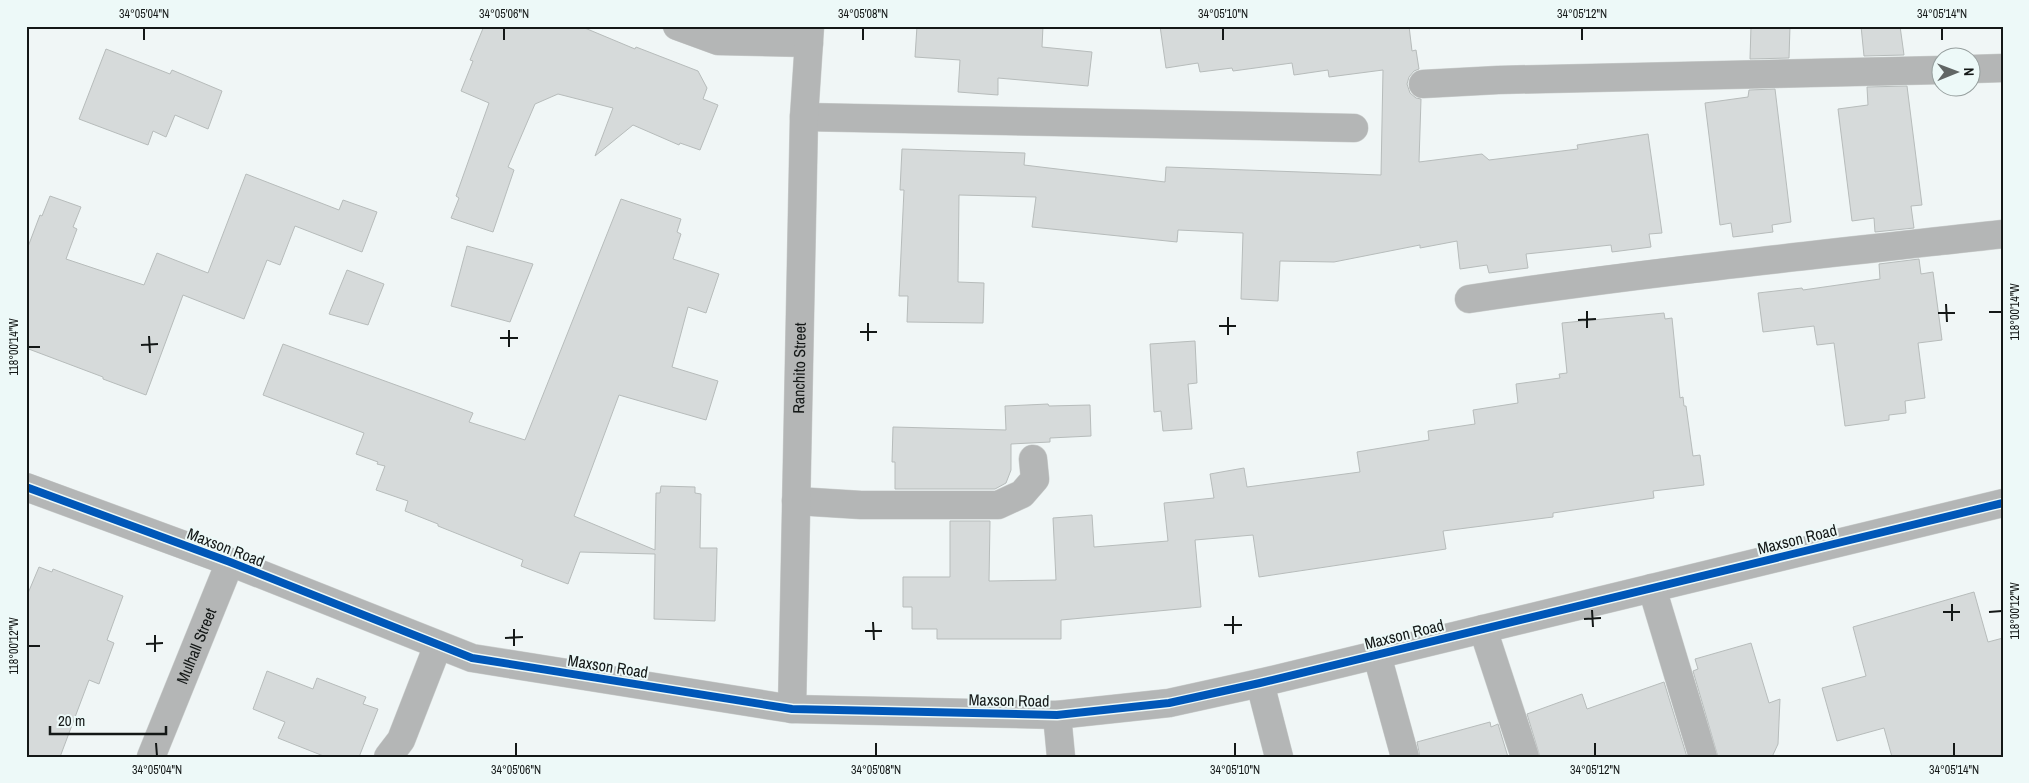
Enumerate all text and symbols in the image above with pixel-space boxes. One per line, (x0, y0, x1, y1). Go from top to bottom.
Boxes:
text: 34°05'04"N (119, 6, 169, 22)
text: 34°05'06"N (479, 6, 529, 22)
text: 34°05'08"N (838, 6, 888, 22)
text: 34°05'10"N (1198, 6, 1248, 22)
text: 34°05'12"N (1557, 6, 1607, 22)
text: 34°05'14"N (1917, 6, 1967, 22)
north arrow (1932, 48, 1982, 98)
text: N (1960, 67, 1978, 76)
text: 118°00'14"W (2007, 283, 2023, 341)
text: 118°00'14"W (6, 318, 22, 376)
street label: Ranchito Street (787, 322, 811, 414)
street label: Maxson Road (1755, 519, 1839, 559)
street label: Maxson Road (184, 522, 268, 572)
text: 118°00'12"W (2007, 582, 2023, 640)
street label: Mulhall Street (171, 604, 221, 687)
street label: Maxson Road (1362, 614, 1446, 654)
text: 118°00'12"W (6, 617, 22, 675)
street label: Maxson Road (566, 649, 650, 683)
street label: Maxson Road (968, 688, 1050, 712)
scale bar (50, 703, 166, 735)
text: 20 m (58, 710, 85, 731)
text: 34°05'04"N (132, 762, 182, 778)
text: 34°05'06"N (491, 762, 541, 778)
text: 34°05'08"N (851, 762, 901, 778)
text: 34°05'10"N (1210, 762, 1260, 778)
text: 34°05'12"N (1570, 762, 1620, 778)
text: 34°05'14"N (1929, 762, 1979, 778)

